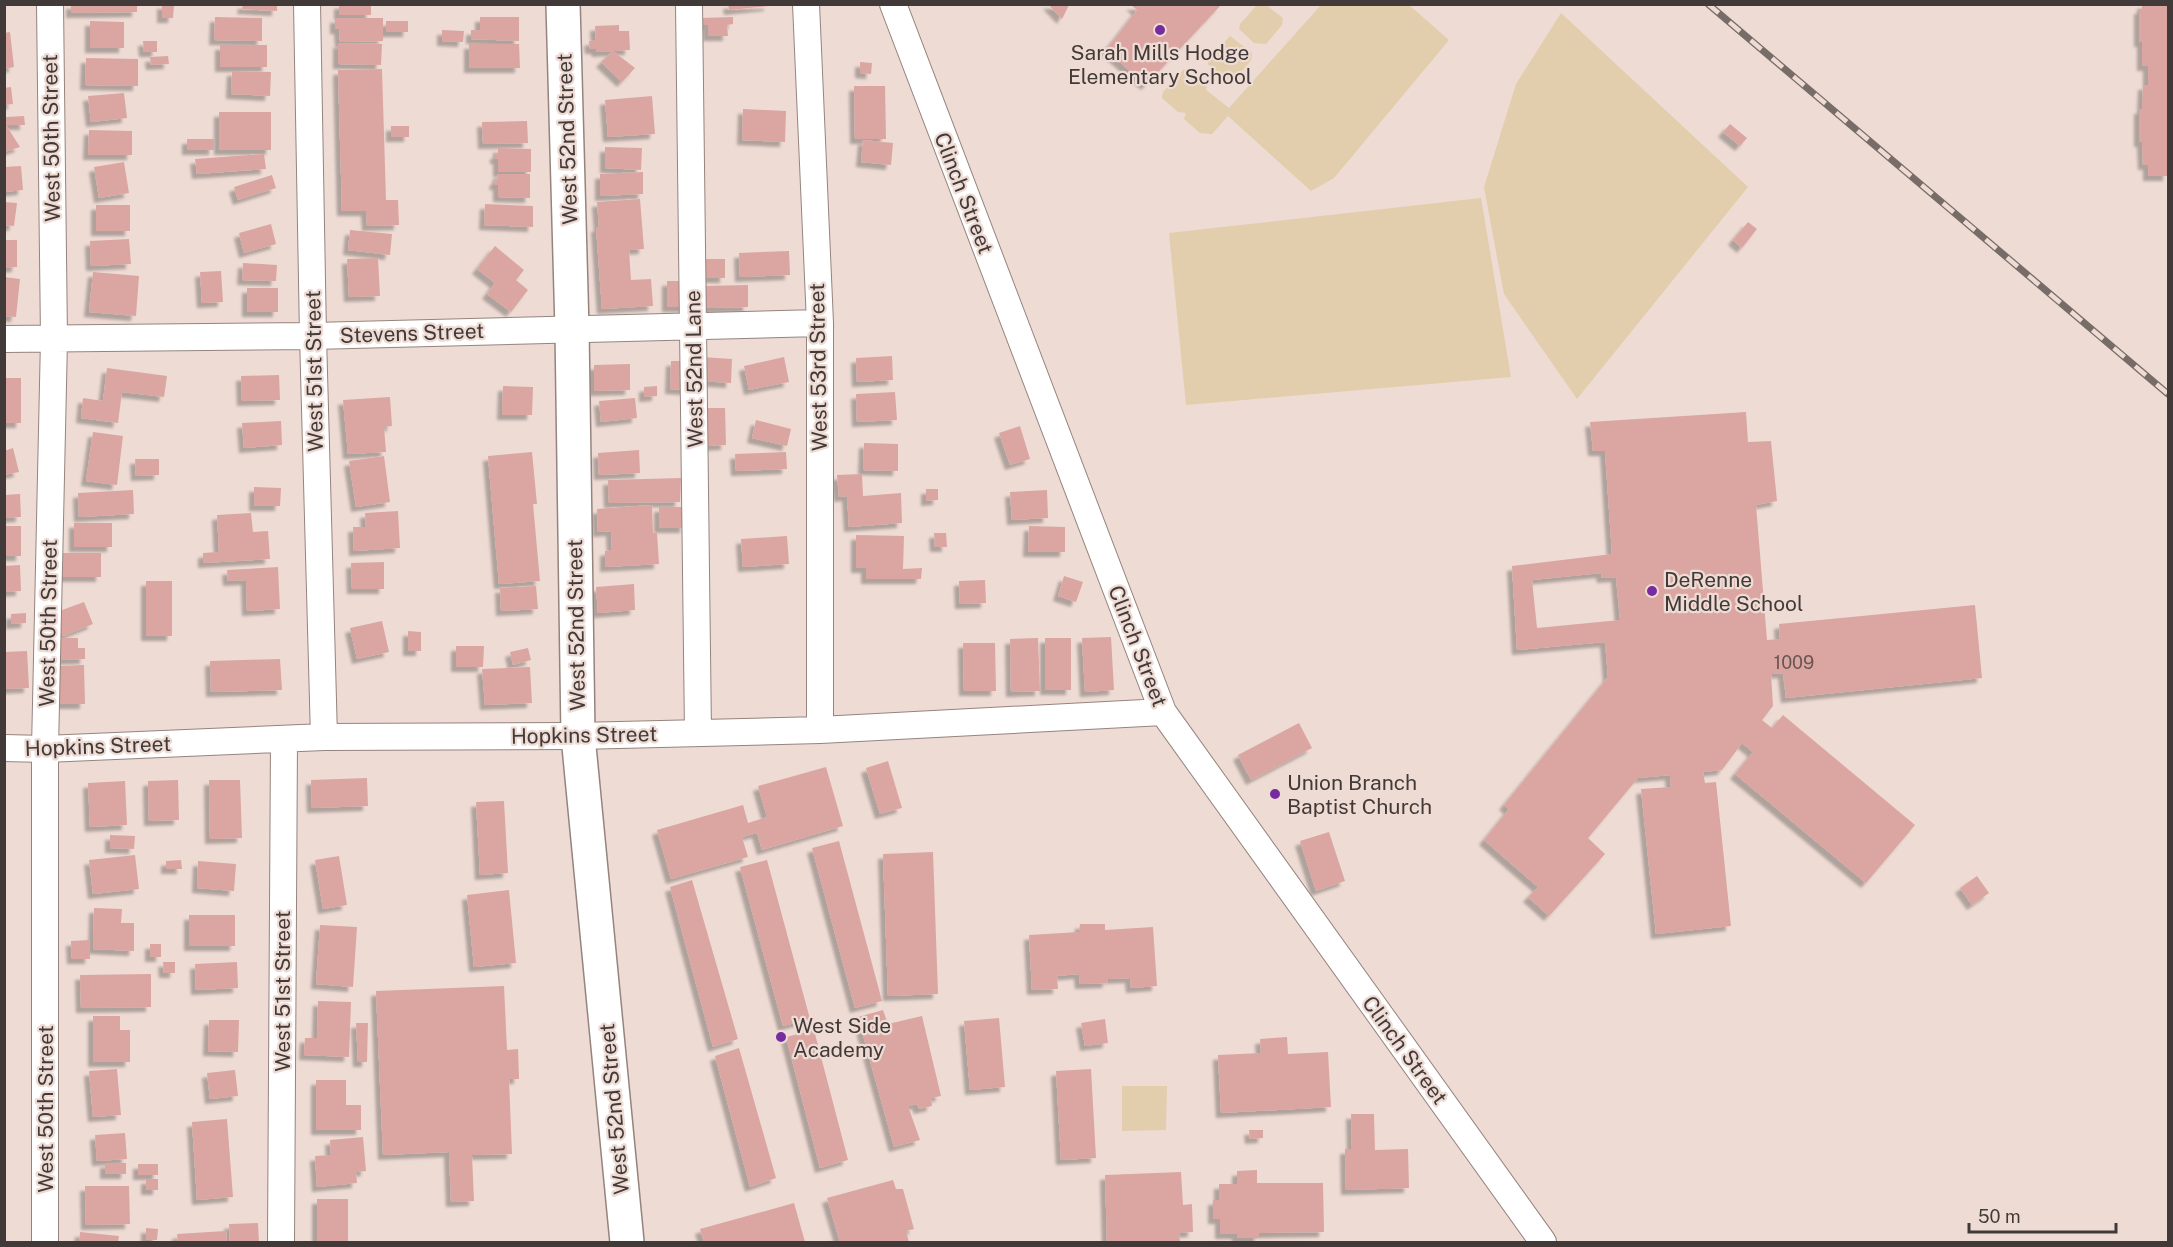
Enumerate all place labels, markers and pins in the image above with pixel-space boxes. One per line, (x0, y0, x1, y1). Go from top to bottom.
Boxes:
marker: Sarah Mills Hodge Elementary School (1153, 23, 1167, 37)
place label: Sarah Mills Hodge Elementary School (1068, 40, 1252, 89)
place label: DeRenne Middle School (1664, 567, 1803, 616)
marker: DeRenne Middle School (1645, 584, 1659, 598)
place label: Union Branch Baptist Church (1287, 770, 1432, 819)
marker: Union Branch Baptist Church (1268, 787, 1282, 801)
place label: West Side Academy (793, 1013, 891, 1062)
marker: West Side Academy (774, 1030, 788, 1044)

